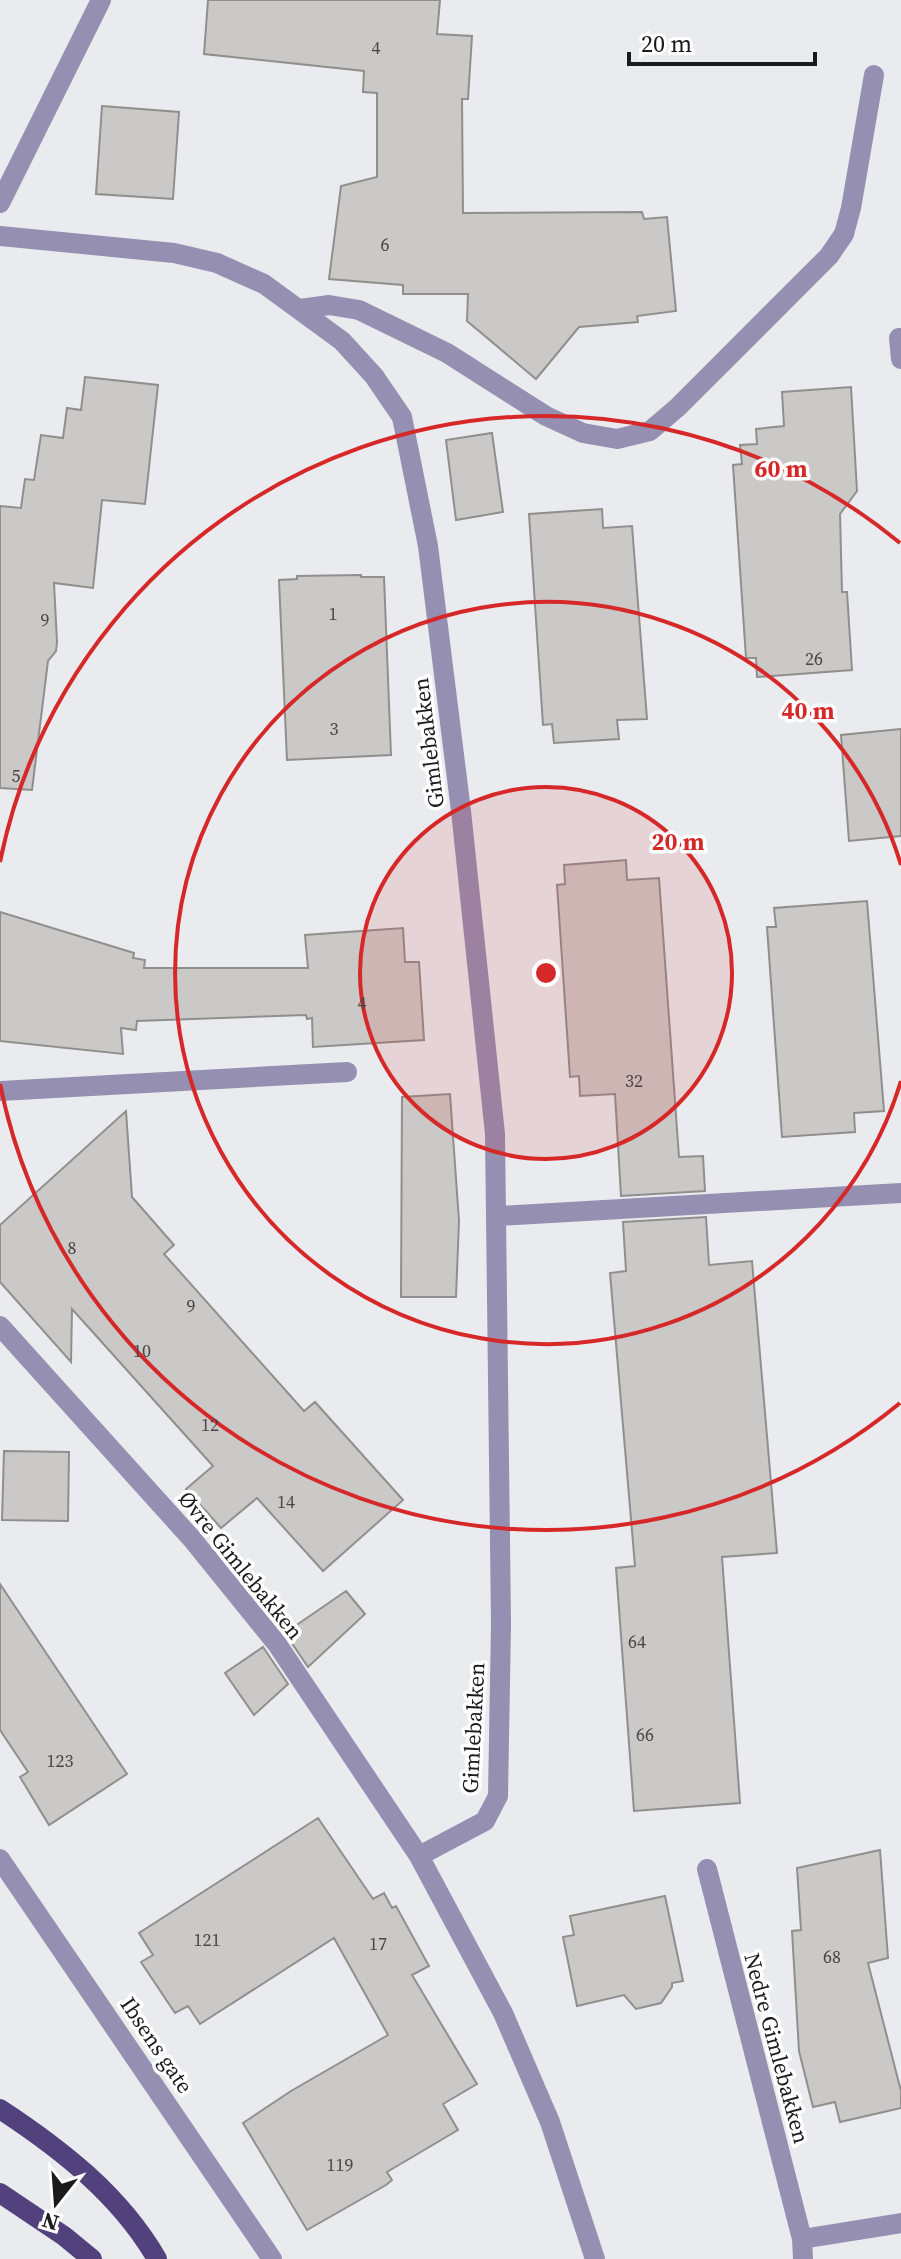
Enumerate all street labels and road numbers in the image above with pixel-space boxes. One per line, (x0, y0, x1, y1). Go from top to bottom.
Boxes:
street label: Gimlebakken (405, 676, 451, 810)
street label: Øvre Gimlebakken (172, 1484, 310, 1646)
street label: Gimlebakken (455, 1662, 491, 1794)
street label: Nedre Gimlebakken (737, 1949, 817, 2147)
street label: Ibsens gate (114, 1991, 200, 2099)

